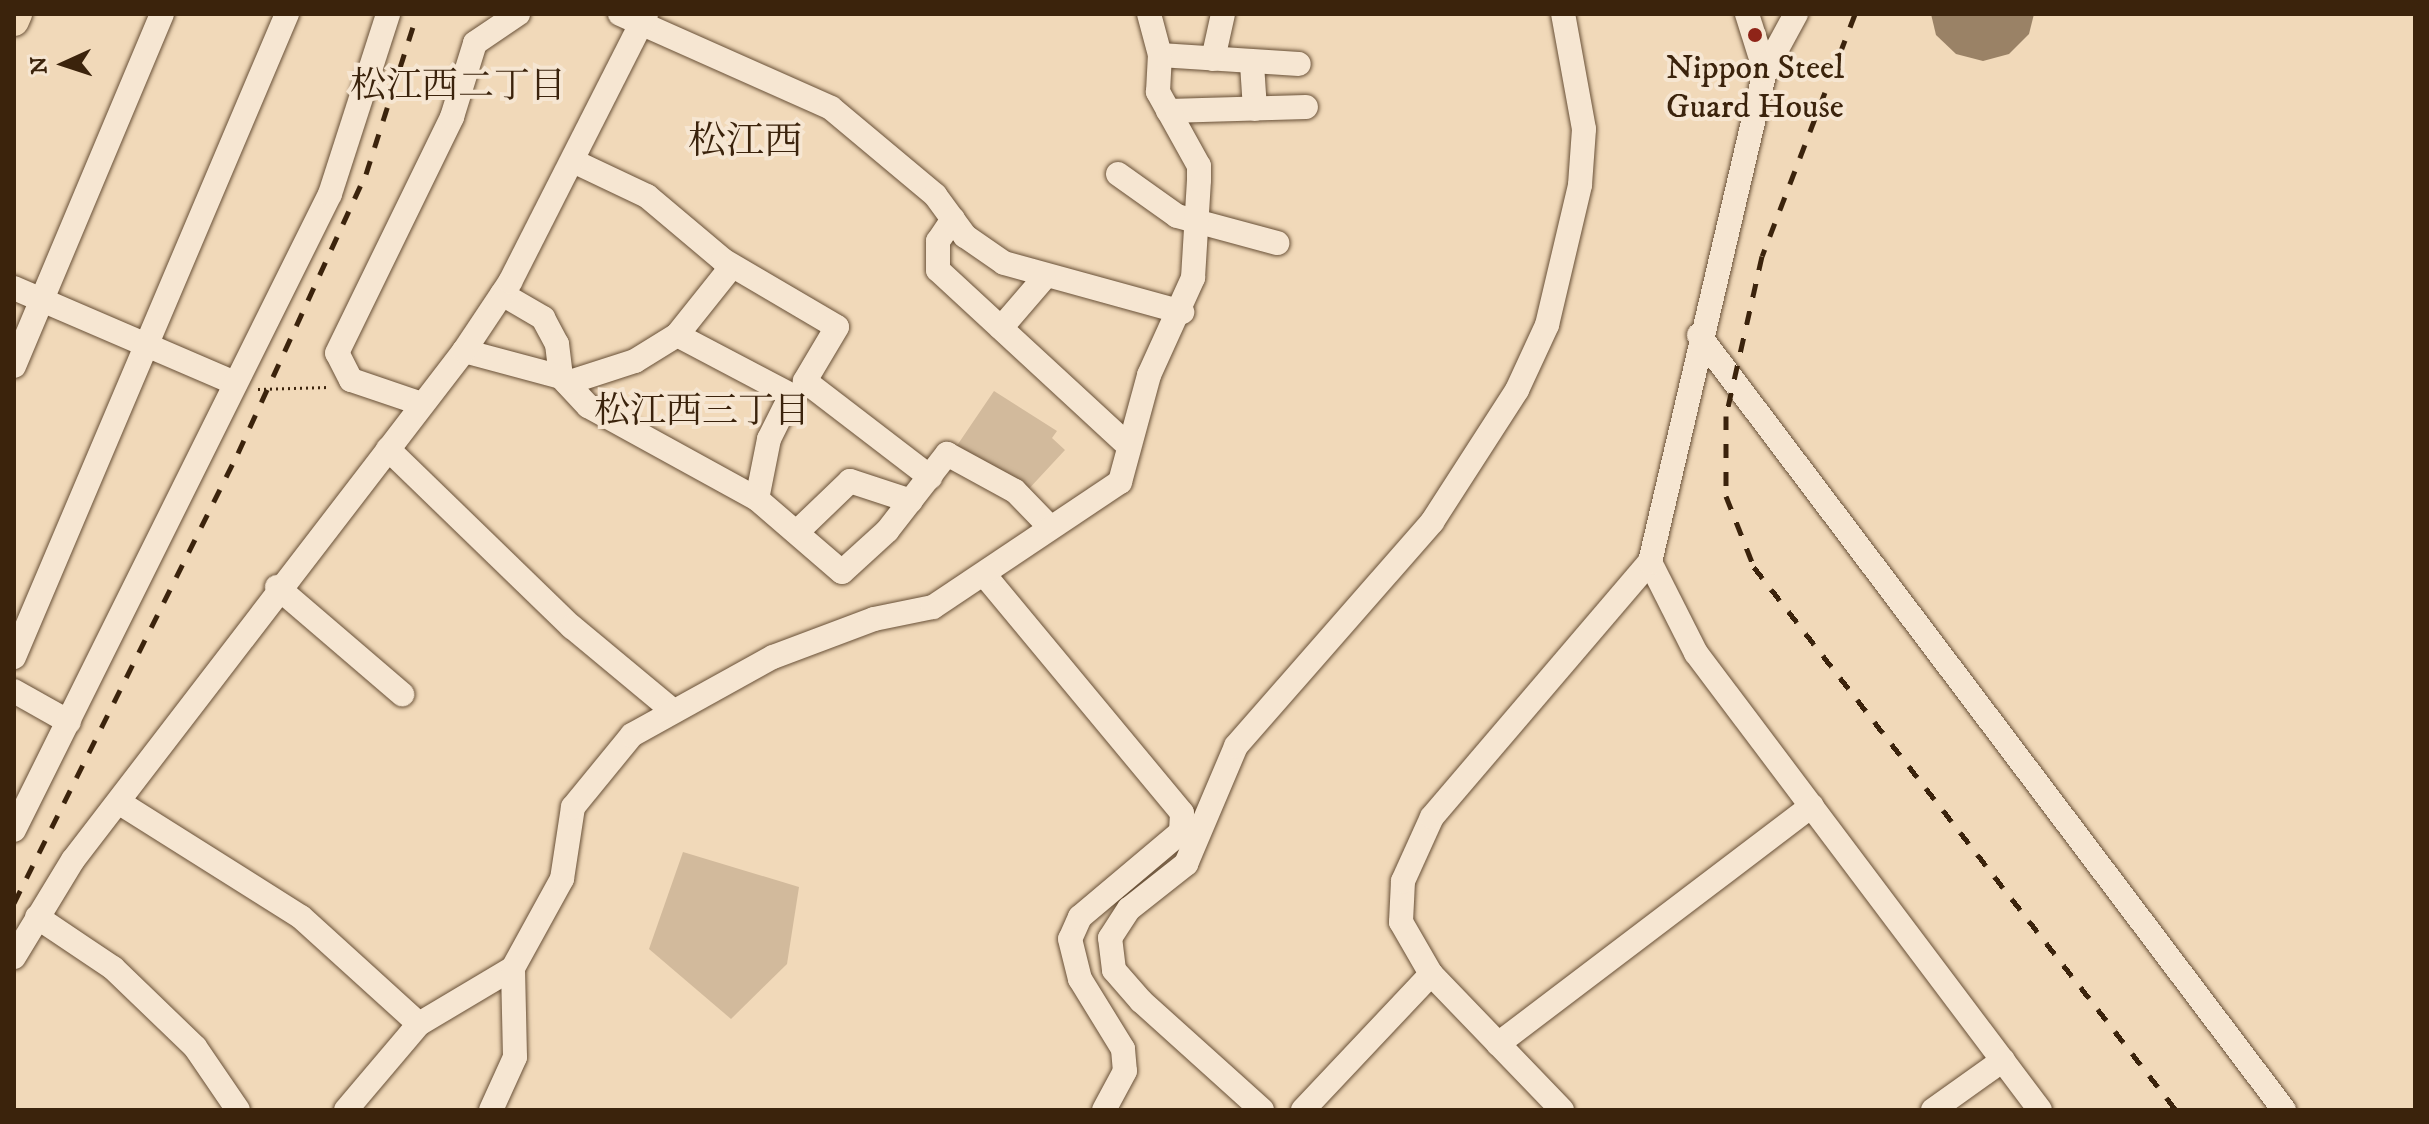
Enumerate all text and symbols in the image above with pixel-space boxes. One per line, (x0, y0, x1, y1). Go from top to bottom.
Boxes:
north arrow (24, 24, 104, 104)
marker: Nippon Steel Guard House (1746, 26, 1764, 44)
place label: Nippon Steel Guard House (1666, 48, 1844, 128)
text: N (26, 56, 53, 75)
district label: 松江西二丁目 (350, 65, 566, 109)
district label: 松江西 (688, 120, 802, 166)
district label: 松江西三丁目 (594, 390, 810, 434)

